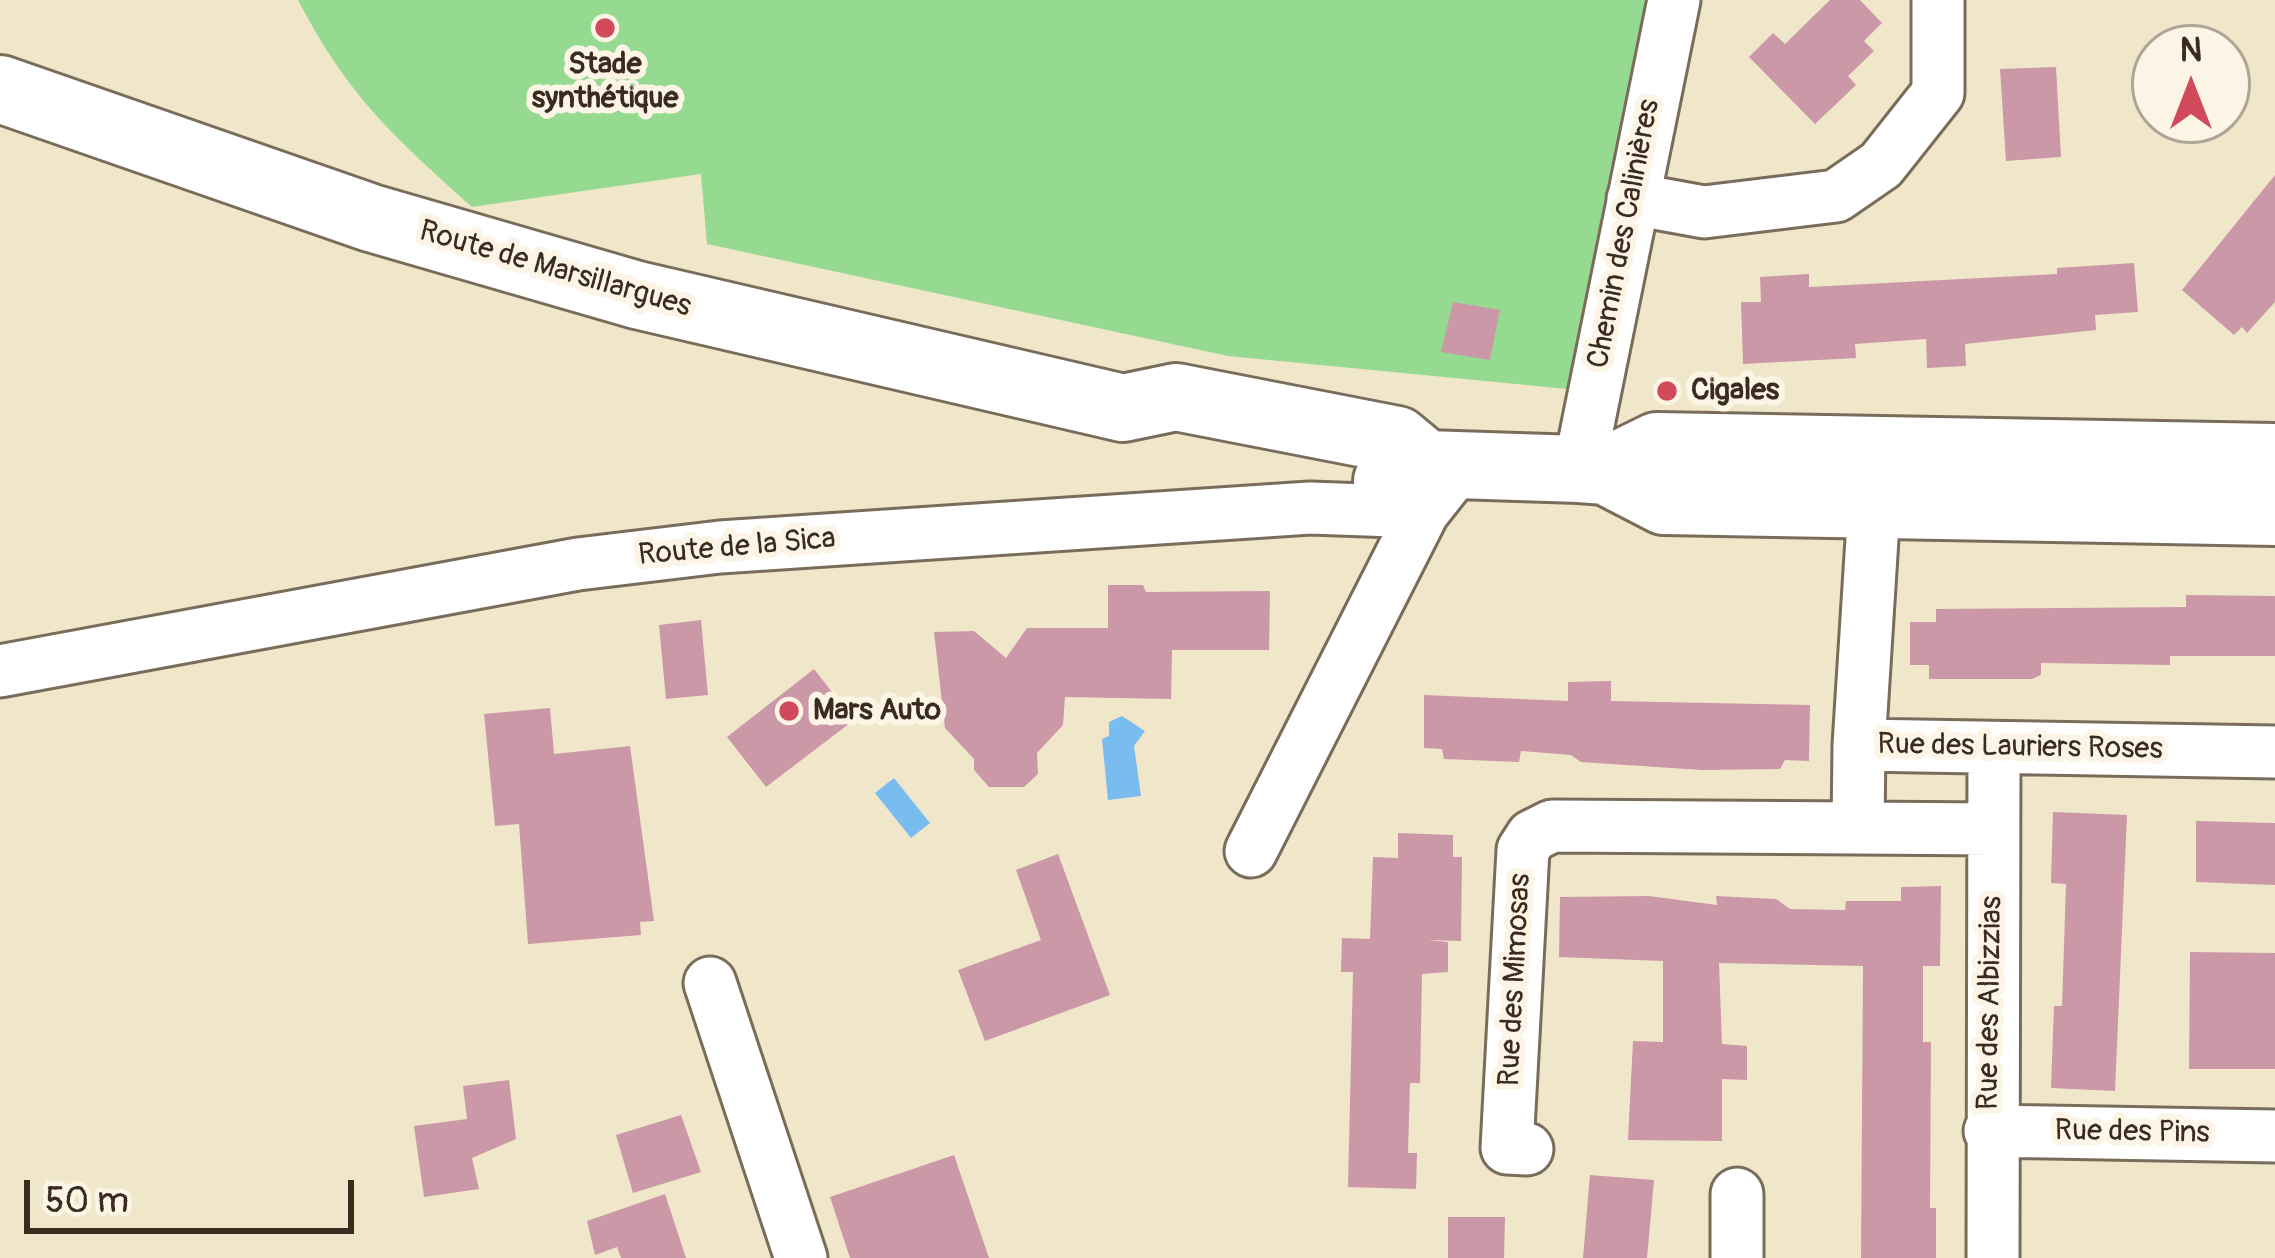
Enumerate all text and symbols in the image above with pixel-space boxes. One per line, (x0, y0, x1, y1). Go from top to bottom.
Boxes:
marker: Stade synthétique (592, 15, 618, 41)
north arrow (2131, 24, 2251, 144)
text: N (2180, 30, 2202, 71)
place label: Stade synthétique (532, 47, 678, 118)
street label: Chemin des Calinières (1581, 96, 1669, 372)
street label: Route de Marsillargues (415, 214, 695, 326)
place label: Cigales (1691, 373, 1779, 409)
marker: Cigales (1654, 378, 1680, 404)
street label: Route de la Sica (637, 521, 837, 575)
place label: Mars Auto (813, 693, 941, 729)
marker: Mars Auto (776, 698, 802, 724)
street label: Rue des Lauriers Roses (1877, 728, 2163, 768)
street label: Rue des Mimosas (1492, 873, 1540, 1087)
street label: Rue des Albizzias (1971, 896, 2011, 1110)
street label: Rue des Pins (2054, 1114, 2210, 1152)
scale bar (30, 1156, 360, 1230)
text: 50 m (45, 1178, 129, 1223)

